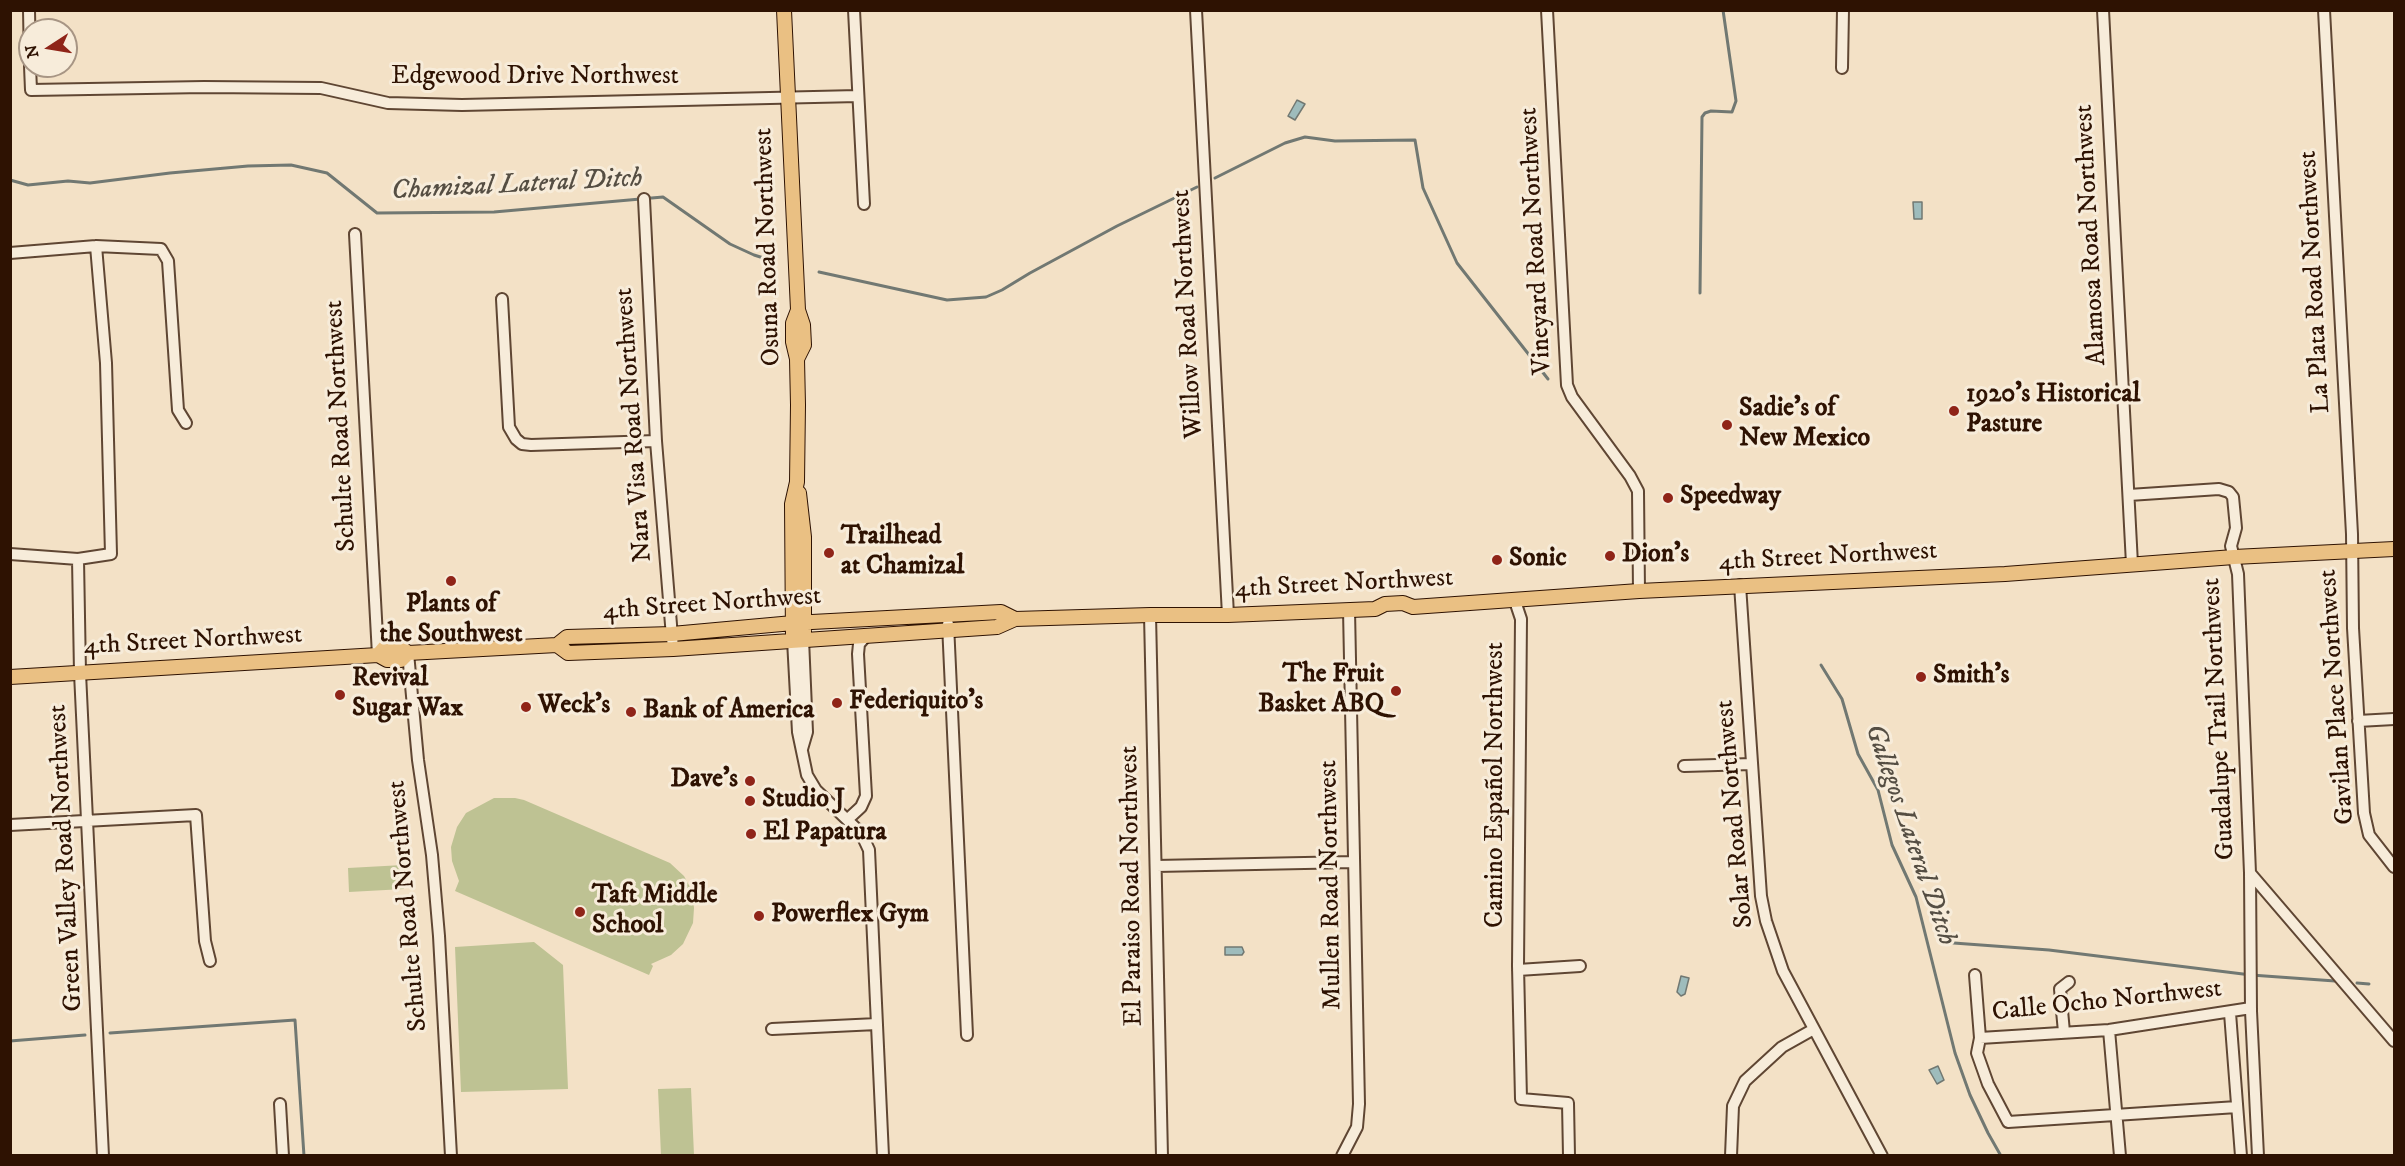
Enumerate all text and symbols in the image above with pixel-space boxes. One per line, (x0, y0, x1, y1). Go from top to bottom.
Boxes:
north arrow (18, 18, 78, 78)
text: N (21, 43, 43, 60)
street label: Edgewood Drive Northwest (391, 62, 679, 94)
street label: Alamosa Road Northwest (2070, 104, 2114, 366)
street label: Vineyard Road Northwest (1514, 107, 1560, 375)
street label: Osuna Road Northwest (749, 127, 789, 367)
street label: La Plata Road Northwest (2294, 150, 2338, 414)
water label: Chamizal Lateral Ditch (390, 163, 644, 209)
street label: Willow Road Northwest (1167, 189, 1211, 439)
street label: Nara Visa Road Northwest (610, 287, 660, 563)
street label: Schulte Road Northwest (320, 299, 364, 553)
place label: 1920's Historical Pasture (1966, 380, 2140, 442)
place label: Sadie's of New Mexico (1739, 394, 1870, 455)
marker: 1920's Historical Pasture (1947, 404, 1961, 418)
marker: Sadie's of New Mexico (1720, 418, 1734, 432)
place label: Speedway (1680, 482, 1781, 514)
marker: Speedway (1661, 491, 1675, 505)
place label: Trailhead at Chamizal (841, 522, 964, 584)
street label: 4th Street Northwest (1718, 537, 1938, 579)
place label: Dion's (1622, 540, 1689, 572)
place label: Sonic (1509, 544, 1567, 576)
marker: Trailhead at Chamizal (822, 546, 836, 560)
marker: Dion's (1603, 549, 1617, 563)
marker: Sonic (1490, 553, 1504, 567)
street label: 4th Street Northwest (1234, 564, 1454, 606)
street label: Gavilan Place Northwest (2314, 568, 2362, 826)
marker: Plants of the Southwest (444, 574, 458, 588)
street label: Guadalupe Trail Northwest (2197, 577, 2243, 861)
street label: 4th Street Northwest (602, 582, 822, 628)
place label: Plants of the Southwest (379, 590, 523, 652)
street label: 4th Street Northwest (83, 621, 303, 663)
street label: Camino Español Northwest (1481, 642, 1513, 928)
place label: The Fruit Basket ABQ (1258, 660, 1384, 722)
place label: Smith's (1933, 661, 2010, 693)
place label: Revival Sugar Wax (352, 664, 463, 726)
marker: Smith's (1914, 670, 1928, 684)
marker: The Fruit Basket ABQ (1389, 684, 1403, 698)
place label: Federiquito's (849, 687, 983, 719)
marker: Revival Sugar Wax (333, 688, 347, 702)
place label: Weck's (538, 691, 610, 723)
place label: Bank of America (643, 696, 814, 728)
marker: Federiquito's (830, 696, 844, 710)
street label: Solar Road Northwest (1710, 699, 1762, 929)
marker: Weck's (519, 700, 533, 714)
street label: Green Valley Road Northwest (43, 704, 91, 1012)
marker: Bank of America (624, 705, 638, 719)
water label: Gallegos Lateral Ditch (1856, 720, 1962, 950)
street label: El Paraiso Road Northwest (1115, 745, 1151, 1027)
street label: Mullen Road Northwest (1314, 760, 1350, 1010)
place label: Dave's (671, 765, 738, 797)
marker: Dave's (743, 774, 757, 788)
street label: Schulte Road Northwest (382, 779, 436, 1033)
place label: Studio J (762, 785, 845, 817)
marker: Studio J (743, 794, 757, 808)
place label: El Papatura (763, 818, 887, 850)
marker: El Papatura (744, 827, 758, 841)
place label: Taft Middle School (592, 881, 717, 942)
place label: Powerflex Gym (771, 900, 929, 932)
marker: Taft Middle School (573, 905, 587, 919)
marker: Powerflex Gym (752, 909, 766, 923)
street label: Calle Ocho Northwest (1991, 974, 2223, 1030)

